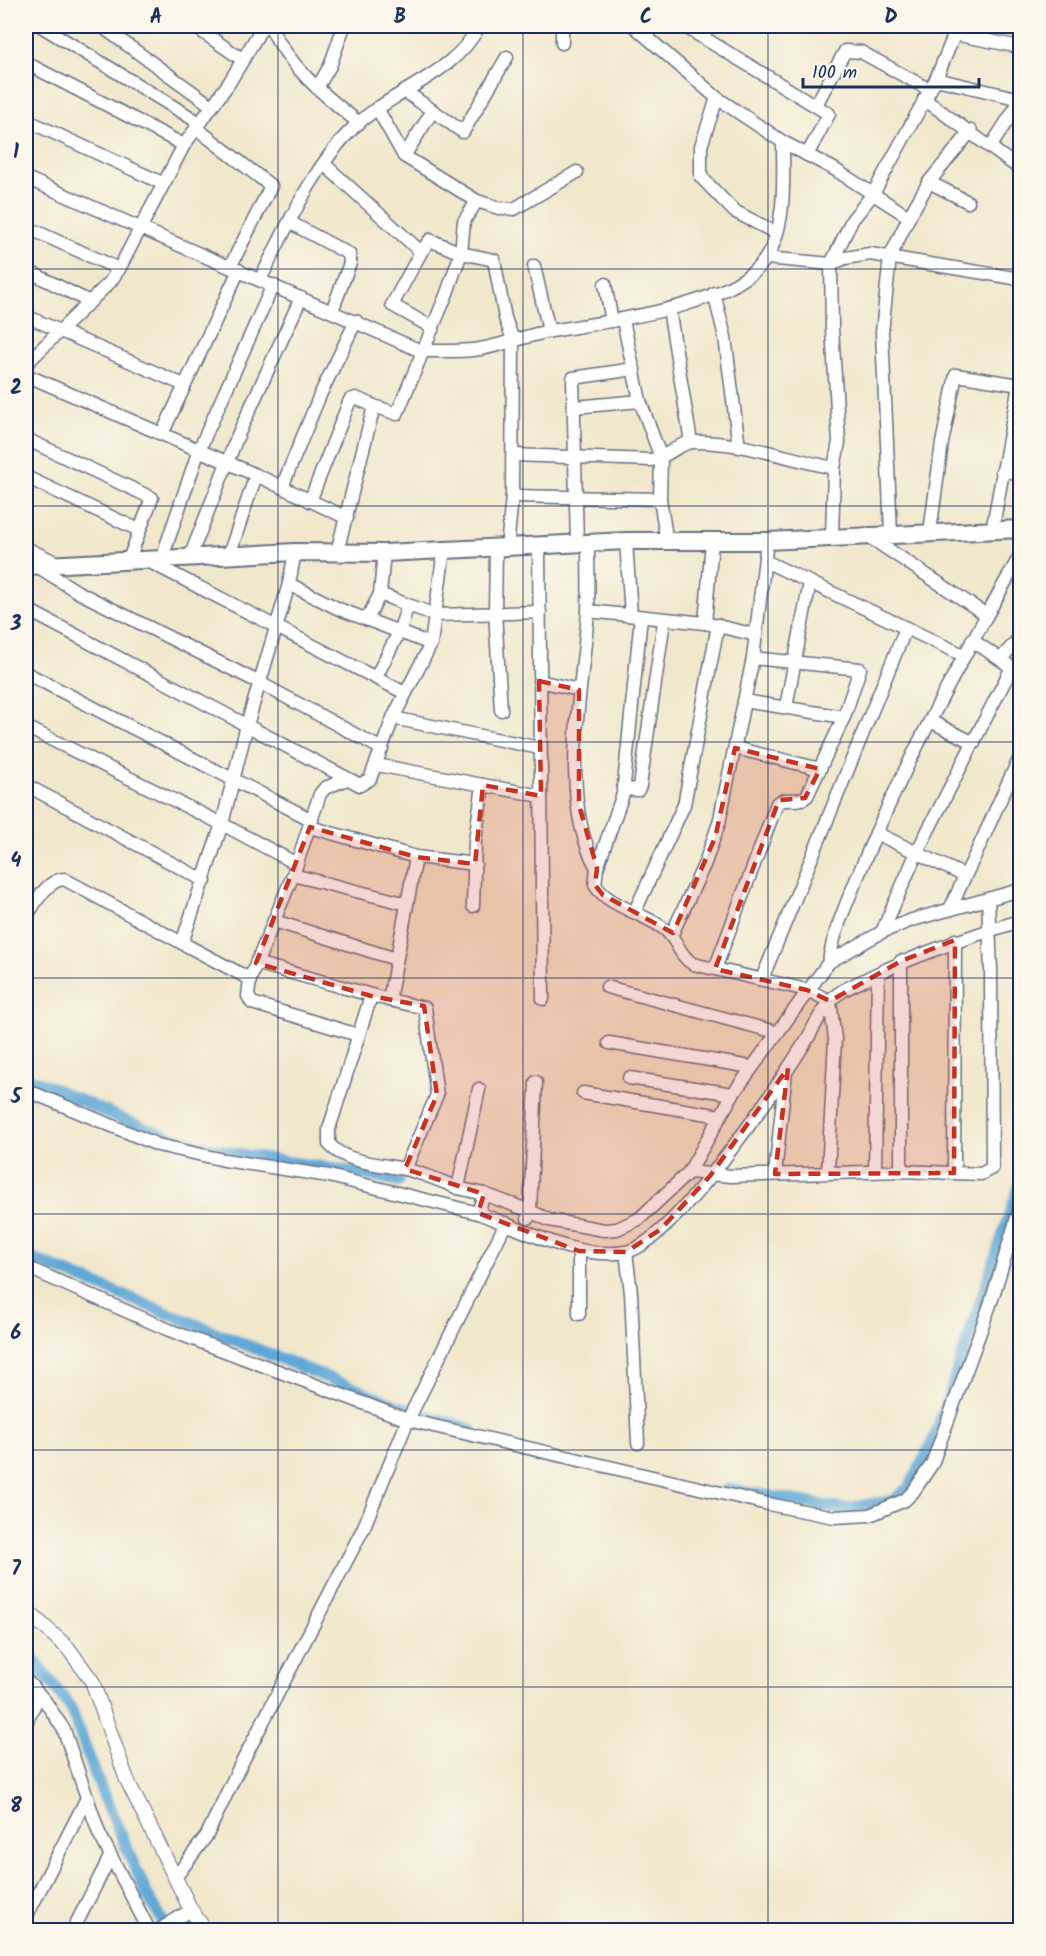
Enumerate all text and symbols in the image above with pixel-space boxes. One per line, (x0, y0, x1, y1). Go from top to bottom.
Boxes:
text: A (150, 2, 162, 34)
text: B (394, 2, 406, 34)
text: C (640, 2, 652, 34)
text: D (884, 2, 898, 34)
scale bar (803, 51, 978, 89)
text: 100 m (812, 59, 857, 88)
text: 1 (13, 137, 19, 169)
text: 2 (10, 373, 22, 405)
text: 3 (10, 609, 22, 641)
text: 4 (11, 846, 22, 878)
text: 5 (10, 1082, 23, 1114)
text: 6 (11, 1318, 22, 1350)
text: 7 (11, 1554, 21, 1586)
text: 8 (10, 1791, 22, 1823)

